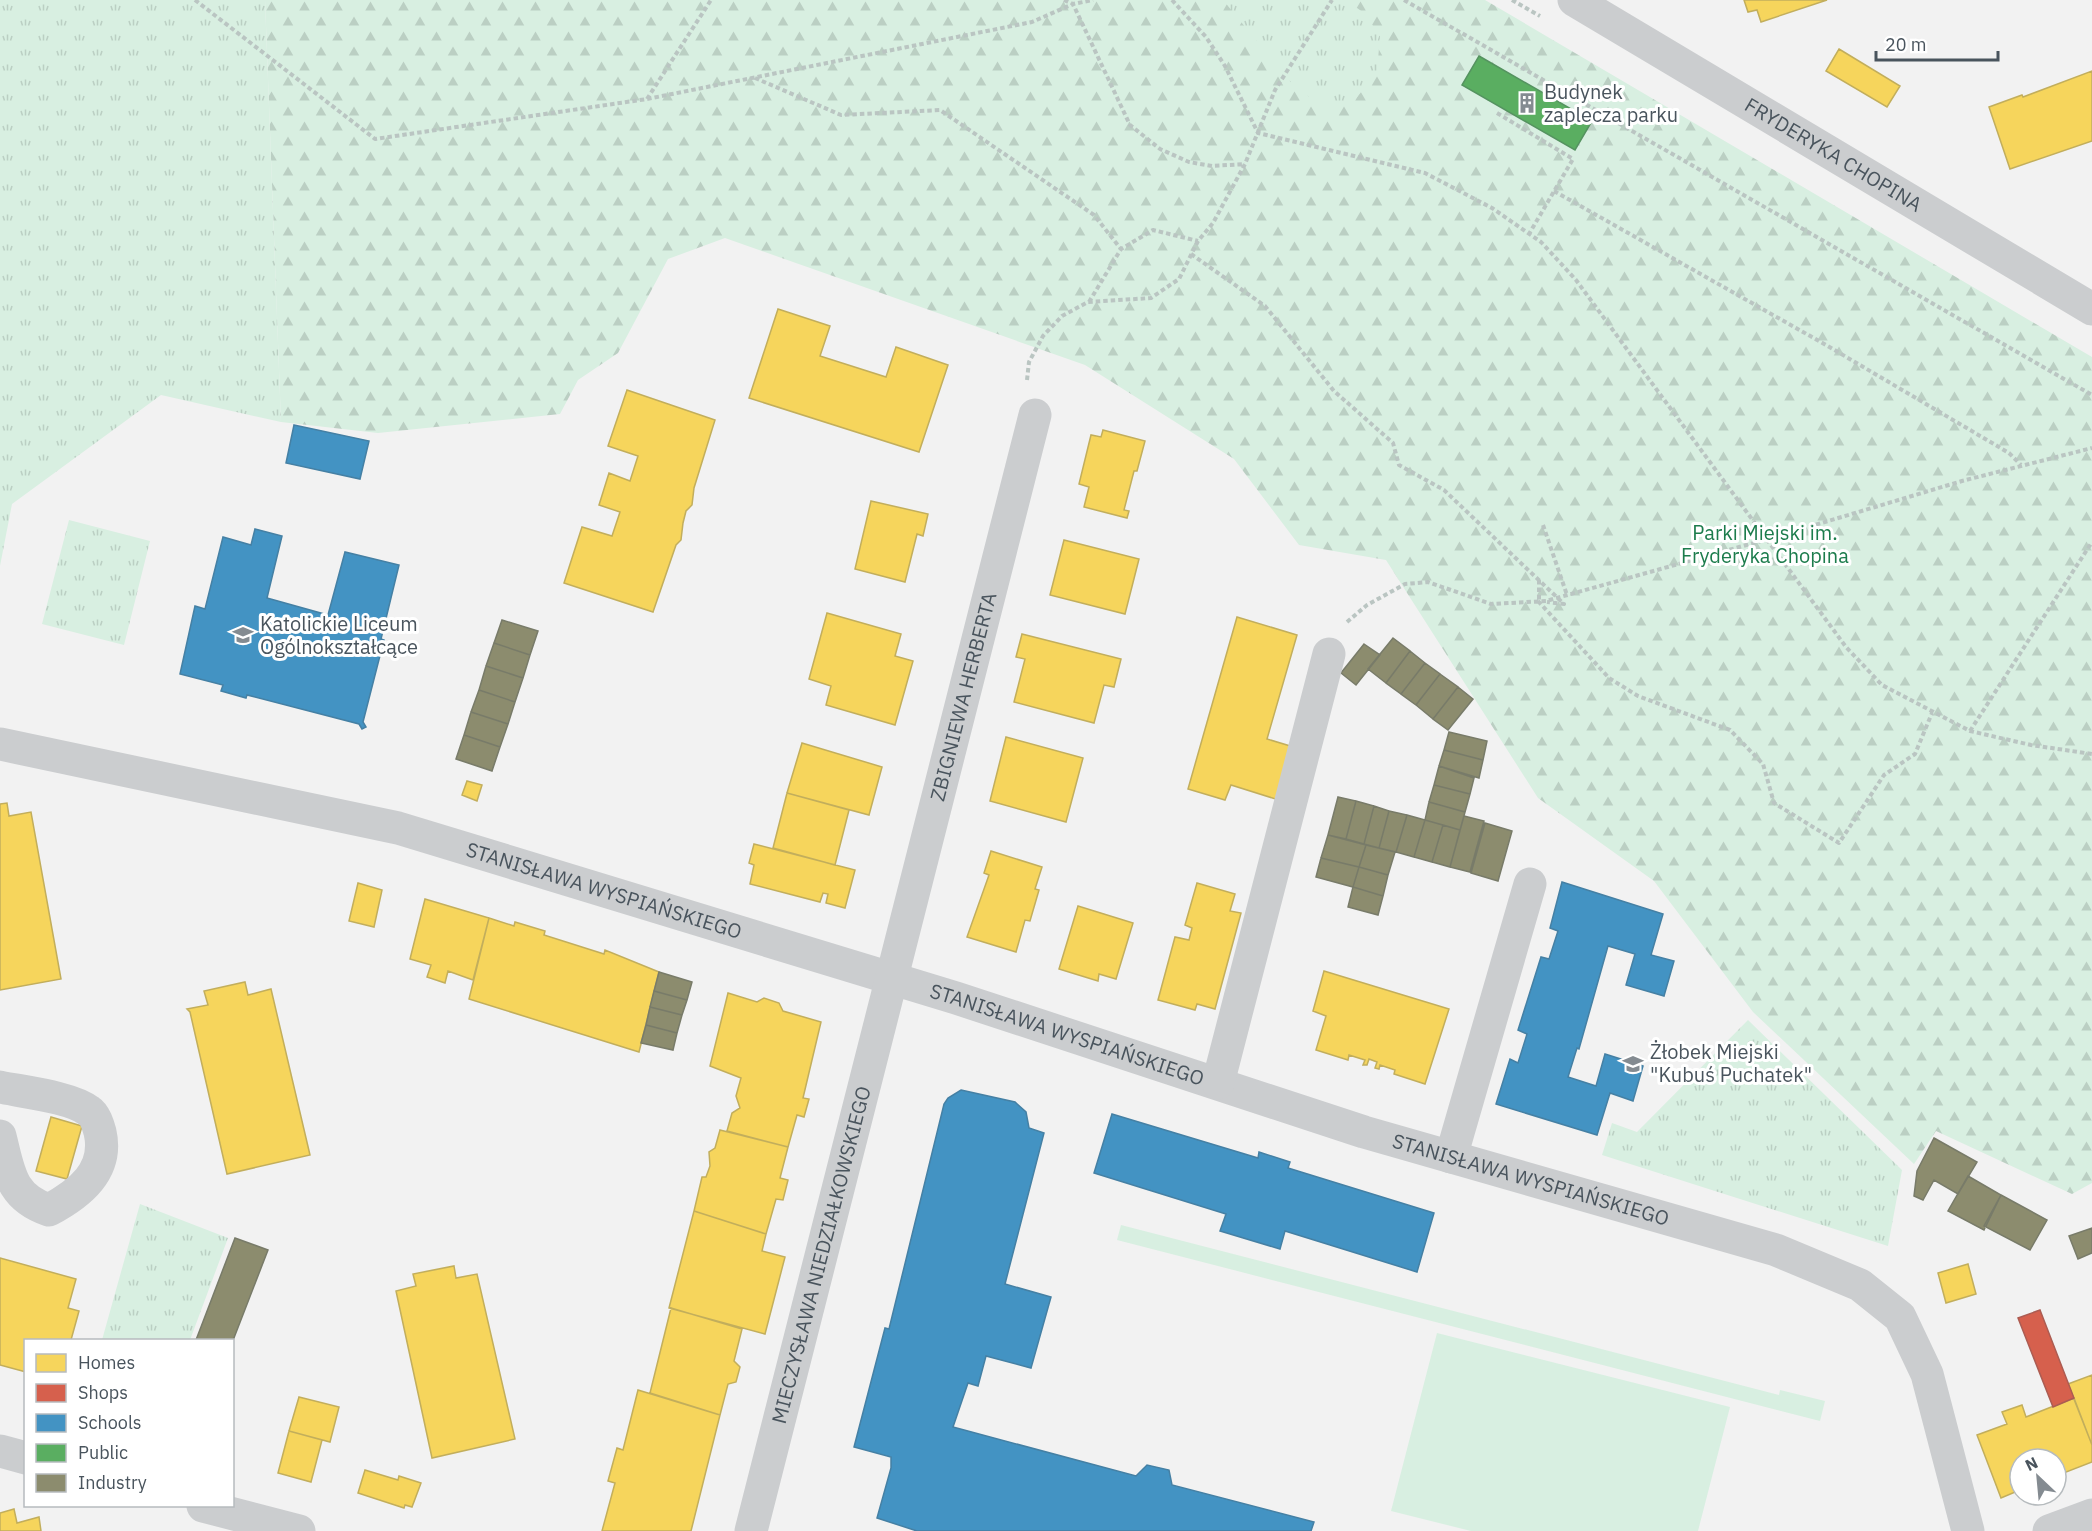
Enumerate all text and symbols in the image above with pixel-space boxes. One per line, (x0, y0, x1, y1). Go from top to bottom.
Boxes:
scale bar (1876, 24, 1998, 62)
text: 20 m (1885, 33, 1927, 56)
place label: Budynek zaplecza parku (1544, 78, 1678, 128)
building icon: Budynek zaplecza parku (1515, 91, 1539, 115)
street label: FRYDERYKA CHOPINA (1740, 91, 1928, 218)
park label: Parki Miejski im. Fryderyka Chopina (1681, 519, 1849, 569)
street label: ZBIGNIEWA HERBERTA (923, 589, 1002, 804)
place label: Katolickie Liceum Ogólnokształcące (260, 610, 418, 660)
school or university icon: Katolickie Liceum Ogólnokształcące (231, 623, 255, 647)
street label: STANISŁAWA WYSPIAŃSKIEGO (463, 836, 745, 945)
street label: STANISŁAWA WYSPIAŃSKIEGO (927, 977, 1208, 1092)
place label: Żłobek Miejski "Kubuś Puchatek" (1650, 1038, 1812, 1088)
school or university icon: Żłobek Miejski "Kubuś Puchatek" (1621, 1052, 1645, 1076)
street label: MIECZYSŁAWA NIEDZIAŁKOWSKIEGO (765, 1083, 877, 1426)
street label: STANISŁAWA WYSPIAŃSKIEGO (1389, 1127, 1672, 1232)
legend (24, 1339, 234, 1507)
text: Homes (78, 1351, 135, 1374)
text: Shops (78, 1381, 128, 1404)
text: Schools (78, 1411, 142, 1434)
text: Public (78, 1441, 128, 1464)
north arrow (2008, 1447, 2068, 1507)
text: N (2022, 1452, 2041, 1475)
text: Industry (78, 1471, 147, 1494)

